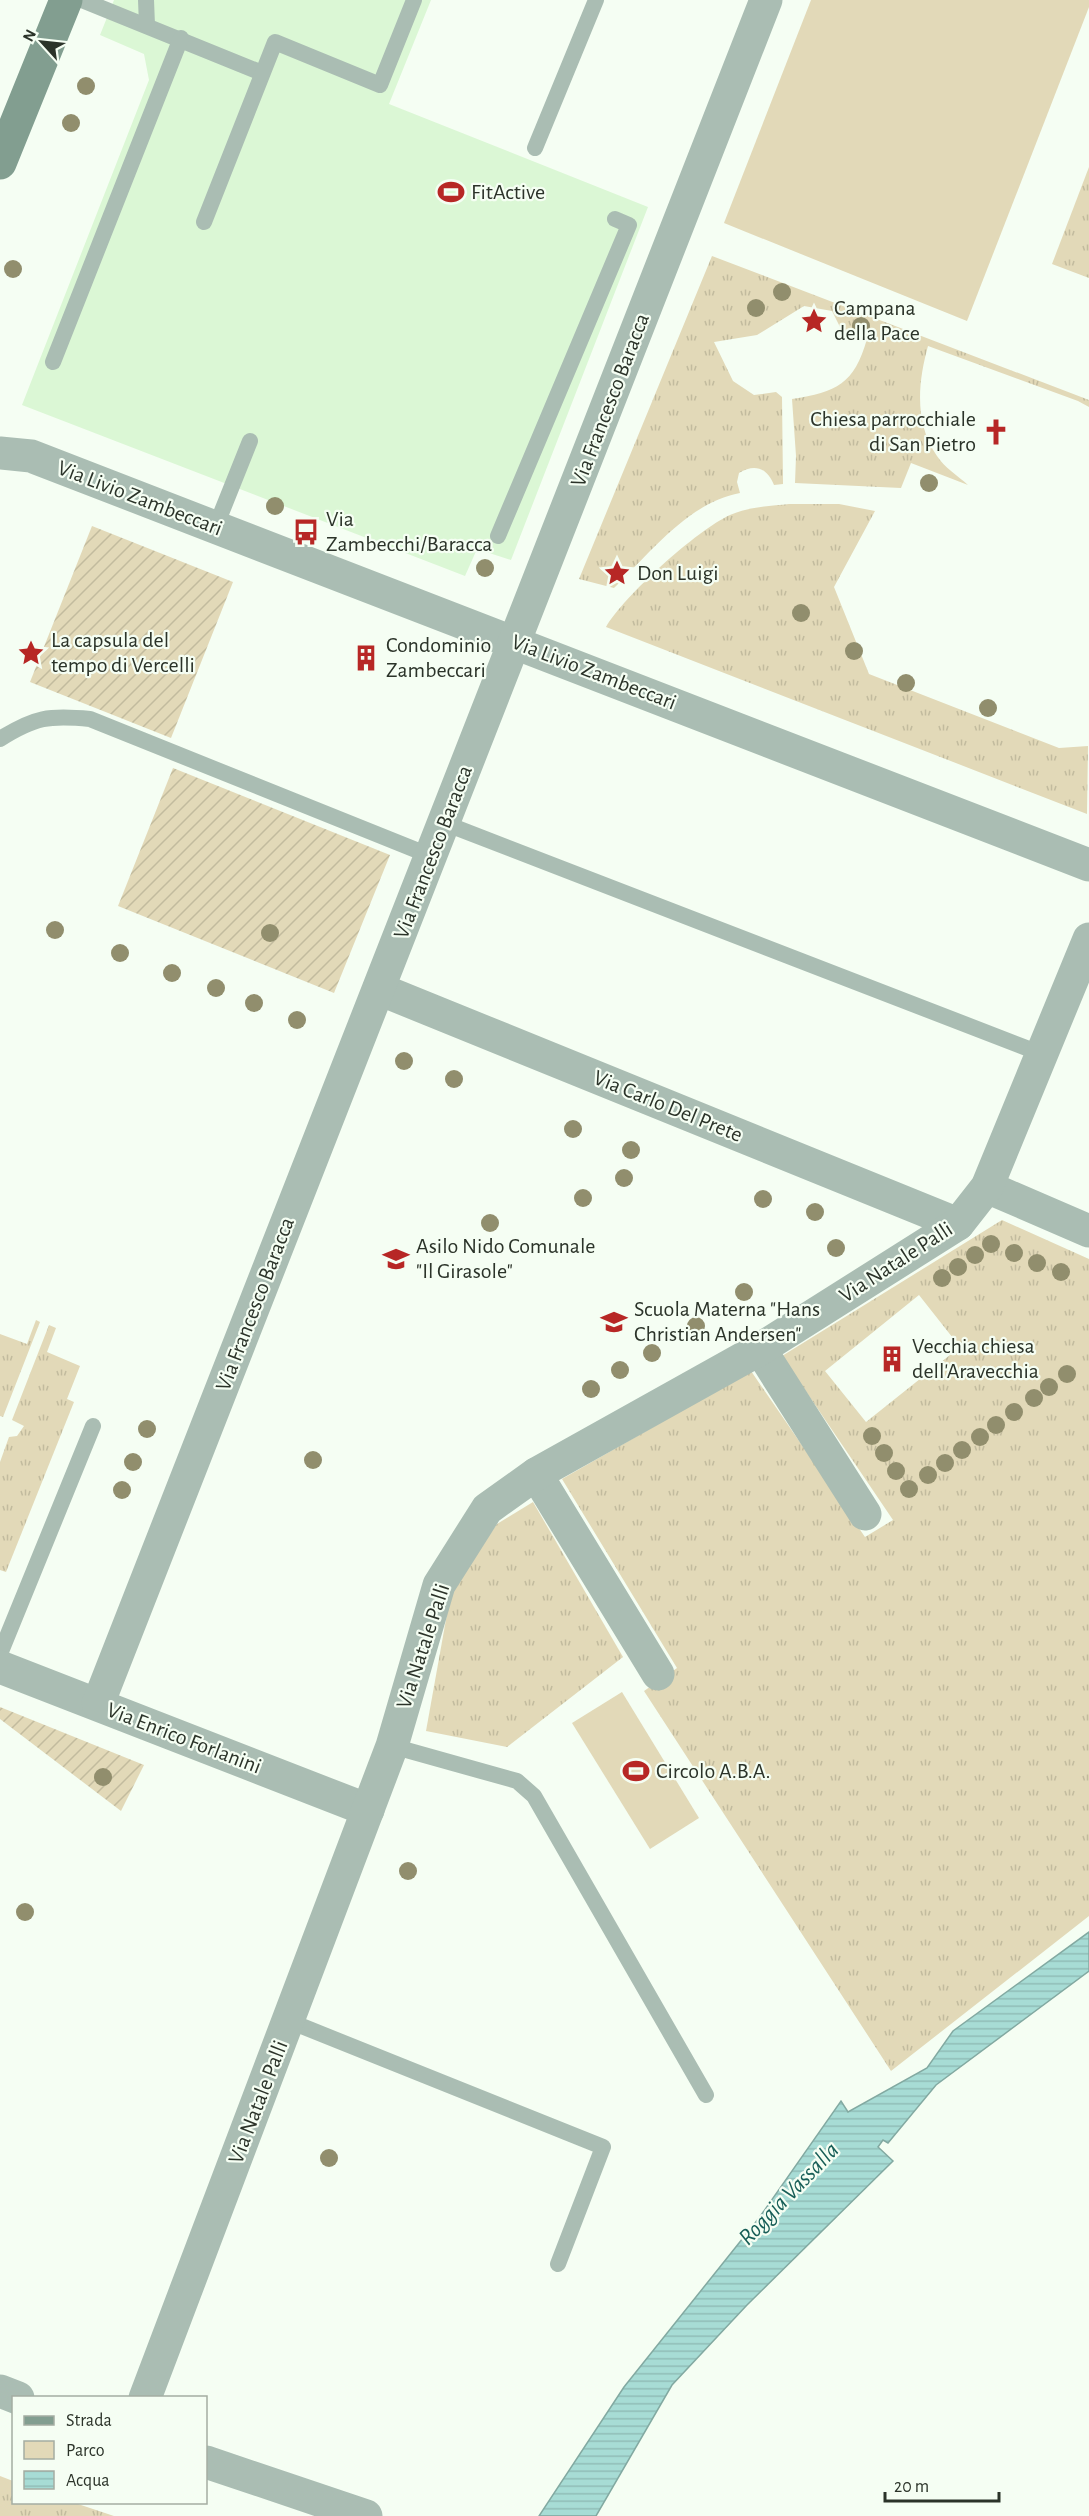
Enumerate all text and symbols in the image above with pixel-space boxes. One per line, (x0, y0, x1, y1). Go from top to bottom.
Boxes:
north arrow (12, 12, 72, 72)
text: N (20, 27, 39, 44)
sports icon: FitActive (436, 177, 466, 207)
place label: FitActive (471, 181, 545, 203)
place label: Campana della Pace (834, 297, 920, 344)
place icon: Campana della Pace (799, 306, 829, 336)
street label: Via Francesco Baracca (567, 310, 653, 490)
place label: Chiesa parrocchiale di San Pietro (810, 408, 976, 455)
church icon: Chiesa parrocchiale di San Pietro (981, 417, 1011, 447)
street label: Via Livio Zambeccari (54, 456, 226, 540)
place label: Via Zambecchi/Baracca (326, 508, 492, 555)
bus stop icon: Via Zambecchi/Baracca (291, 517, 321, 547)
place icon: Don Luigi (602, 558, 632, 588)
place label: Don Luigi (637, 562, 719, 584)
place label: La capsula del tempo di Vercelli (51, 629, 195, 676)
street label: Via Livio Zambeccari (508, 630, 680, 714)
place label: Condominio Zambeccari (386, 634, 491, 681)
place icon: La capsula del tempo di Vercelli (16, 638, 46, 668)
building icon: Condominio Zambeccari (351, 643, 381, 673)
street label: Via Francesco Baracca (390, 762, 476, 942)
street label: Via Carlo Del Prete (590, 1066, 746, 1146)
street label: Via Francesco Baracca (212, 1214, 298, 1394)
street label: Via Natale Palli (836, 1217, 956, 1307)
place label: Asilo Nido Comunale "Il Girasole" (416, 1235, 596, 1282)
school or university icon: Asilo Nido Comunale "Il Girasole" (381, 1244, 411, 1274)
place label: Scuola Materna "Hans Christian Andersen" (634, 1298, 820, 1345)
school or university icon: Scuola Materna "Hans Christian Andersen" (599, 1307, 629, 1337)
place label: Vecchia chiesa dell'Aravecchia (912, 1335, 1039, 1382)
building icon: Vecchia chiesa dell'Aravecchia (877, 1344, 907, 1374)
street label: Via Natale Palli (392, 1581, 454, 1711)
street label: Via Enrico Forlanini (104, 1698, 264, 1778)
sports icon: Circolo A.B.A. (621, 1756, 651, 1786)
place label: Circolo A.B.A. (656, 1760, 770, 1782)
street label: Via Natale Palli (224, 2037, 292, 2167)
water label: Roggia Vassalla (734, 2138, 844, 2250)
legend (12, 2396, 207, 2504)
text: Strada (66, 2412, 112, 2430)
text: Parco (66, 2442, 105, 2460)
scale bar (885, 2465, 999, 2503)
text: Acqua (66, 2472, 110, 2490)
text: 20 m (894, 2478, 929, 2496)

